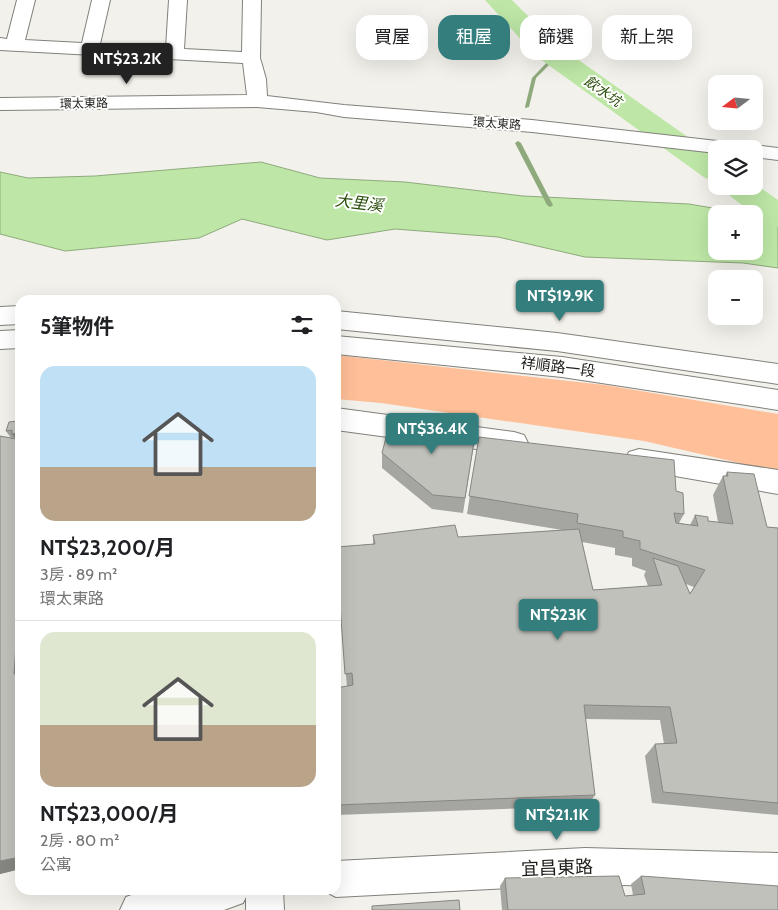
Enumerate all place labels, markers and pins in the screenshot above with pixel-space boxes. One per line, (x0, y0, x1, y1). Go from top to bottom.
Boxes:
pin: NT$23.2K (75, 42, 179, 85)
pin: NT$19.9K (508, 280, 612, 322)
pin: NT$36.4K (380, 412, 484, 455)
pin: NT$23K (517, 598, 599, 641)
pin: NT$21.1K (505, 798, 609, 841)

